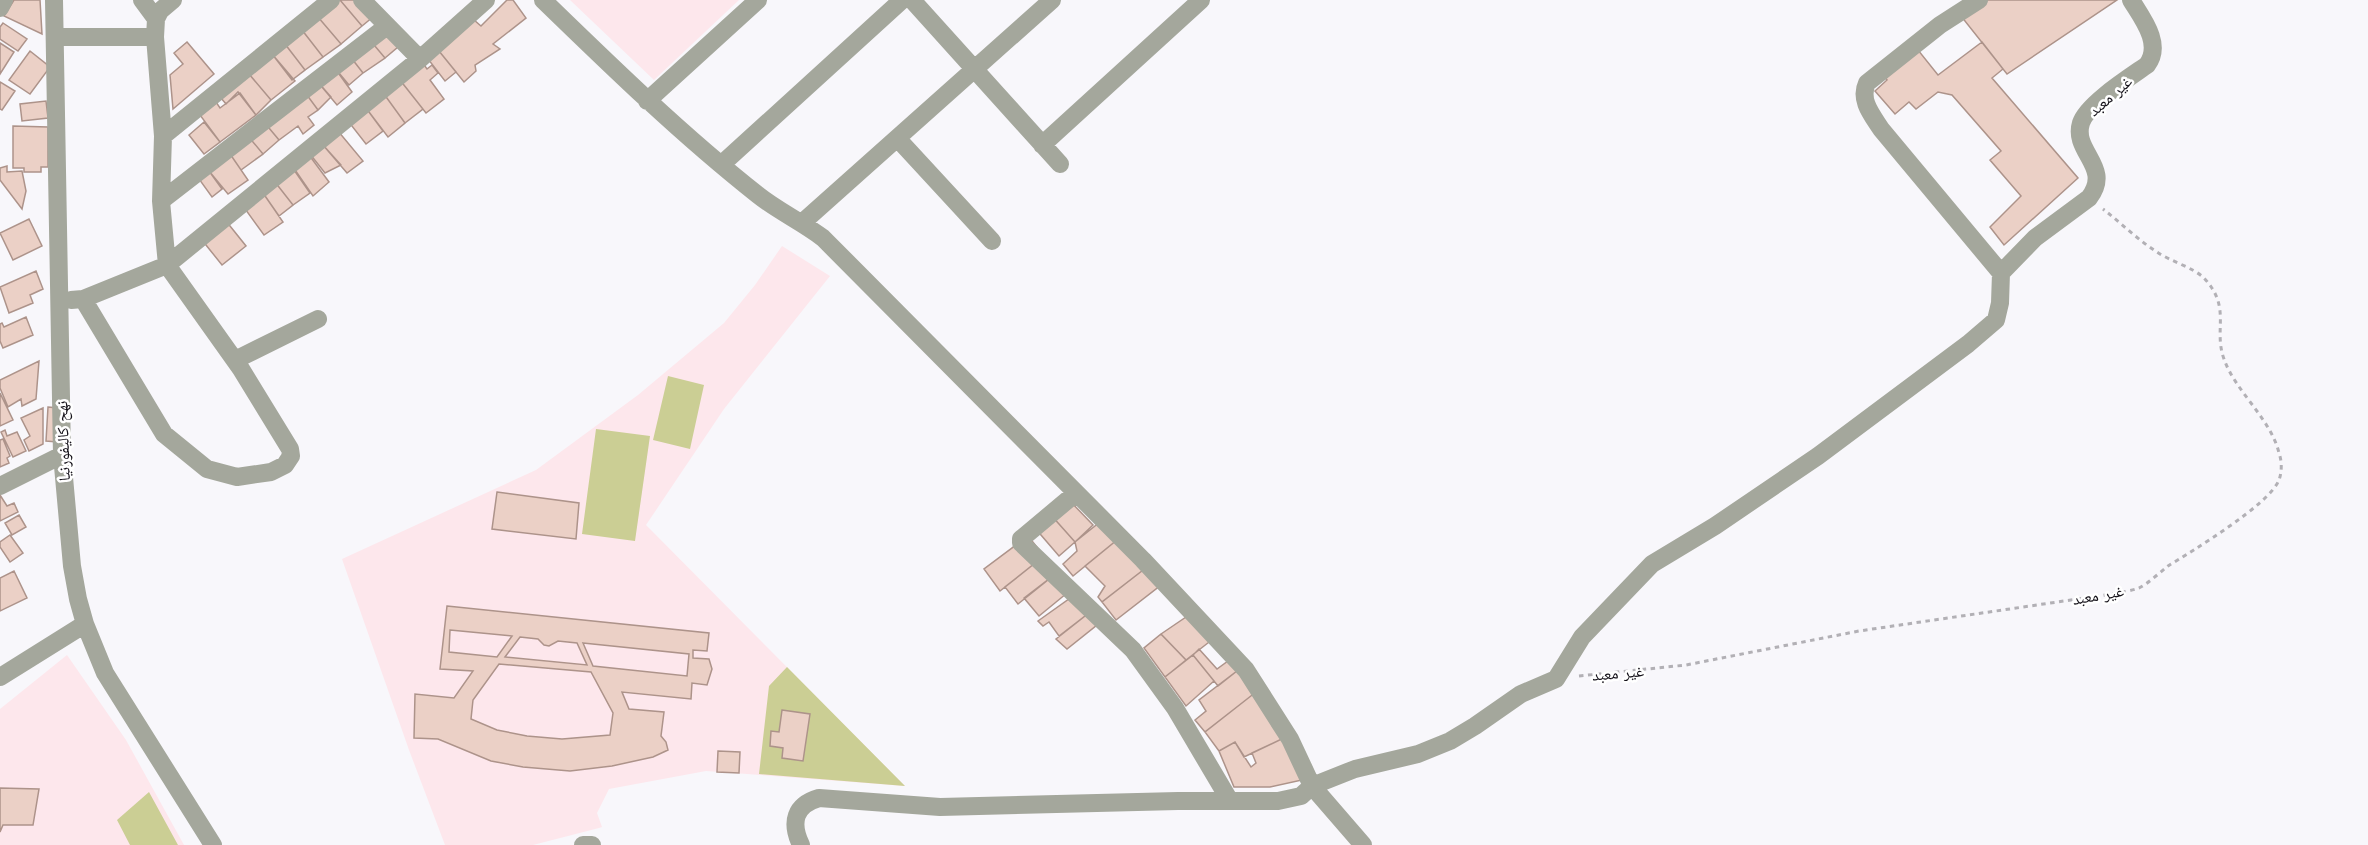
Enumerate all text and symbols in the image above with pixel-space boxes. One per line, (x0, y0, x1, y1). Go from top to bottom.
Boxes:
street label: غير معبد (2084, 72, 2136, 120)
street label: نهح كاليفورنيا (52, 400, 75, 482)
street label: غير معبد (2071, 581, 2125, 609)
street label: غير معبد (1591, 661, 1645, 685)

